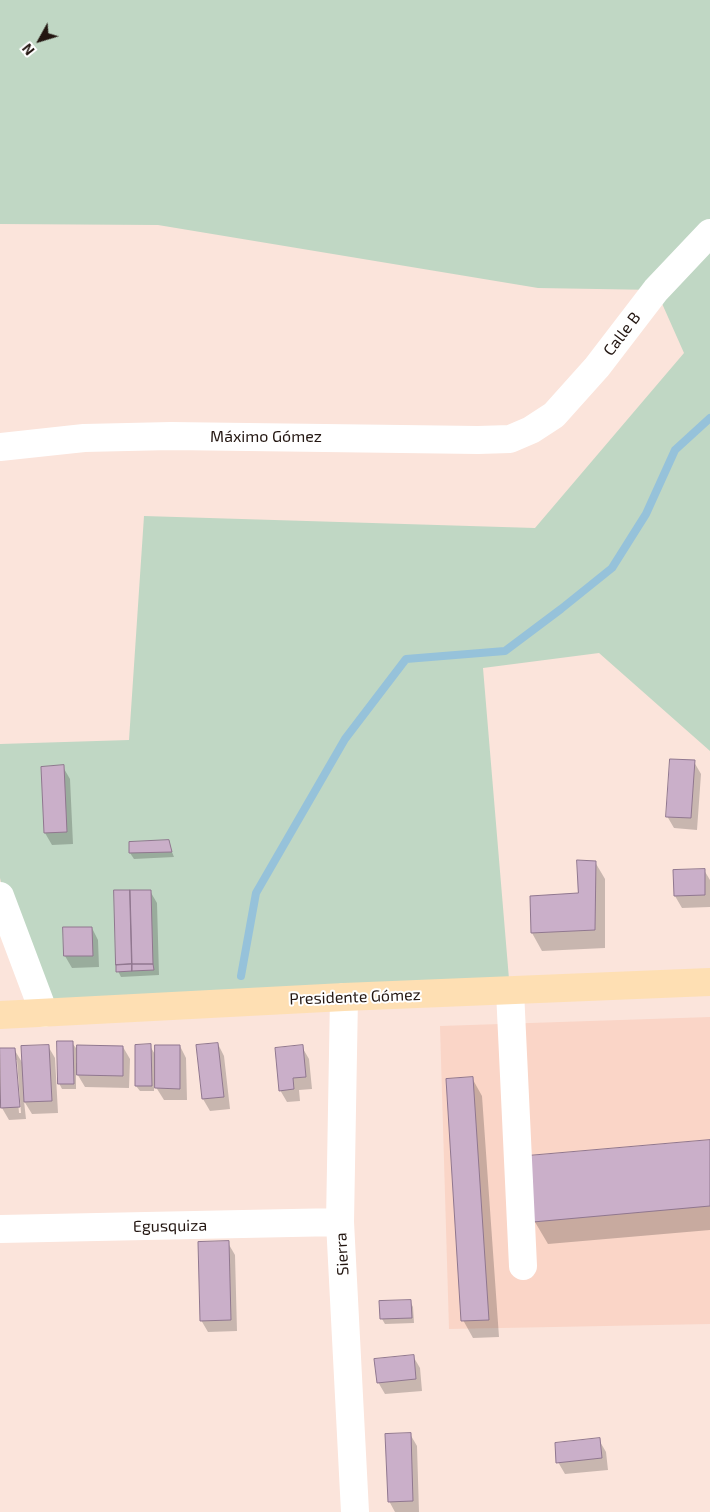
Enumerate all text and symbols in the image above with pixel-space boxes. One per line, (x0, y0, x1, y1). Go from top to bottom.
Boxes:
north arrow (15, 15, 65, 65)
text: N (18, 40, 38, 59)
street label: Calle B (599, 308, 645, 360)
street label: Máximo Gómez (210, 427, 322, 447)
street label: Presidente Gómez (289, 985, 421, 1009)
street label: Egusquiza (133, 1216, 207, 1236)
street label: Sierra (331, 1232, 353, 1276)

